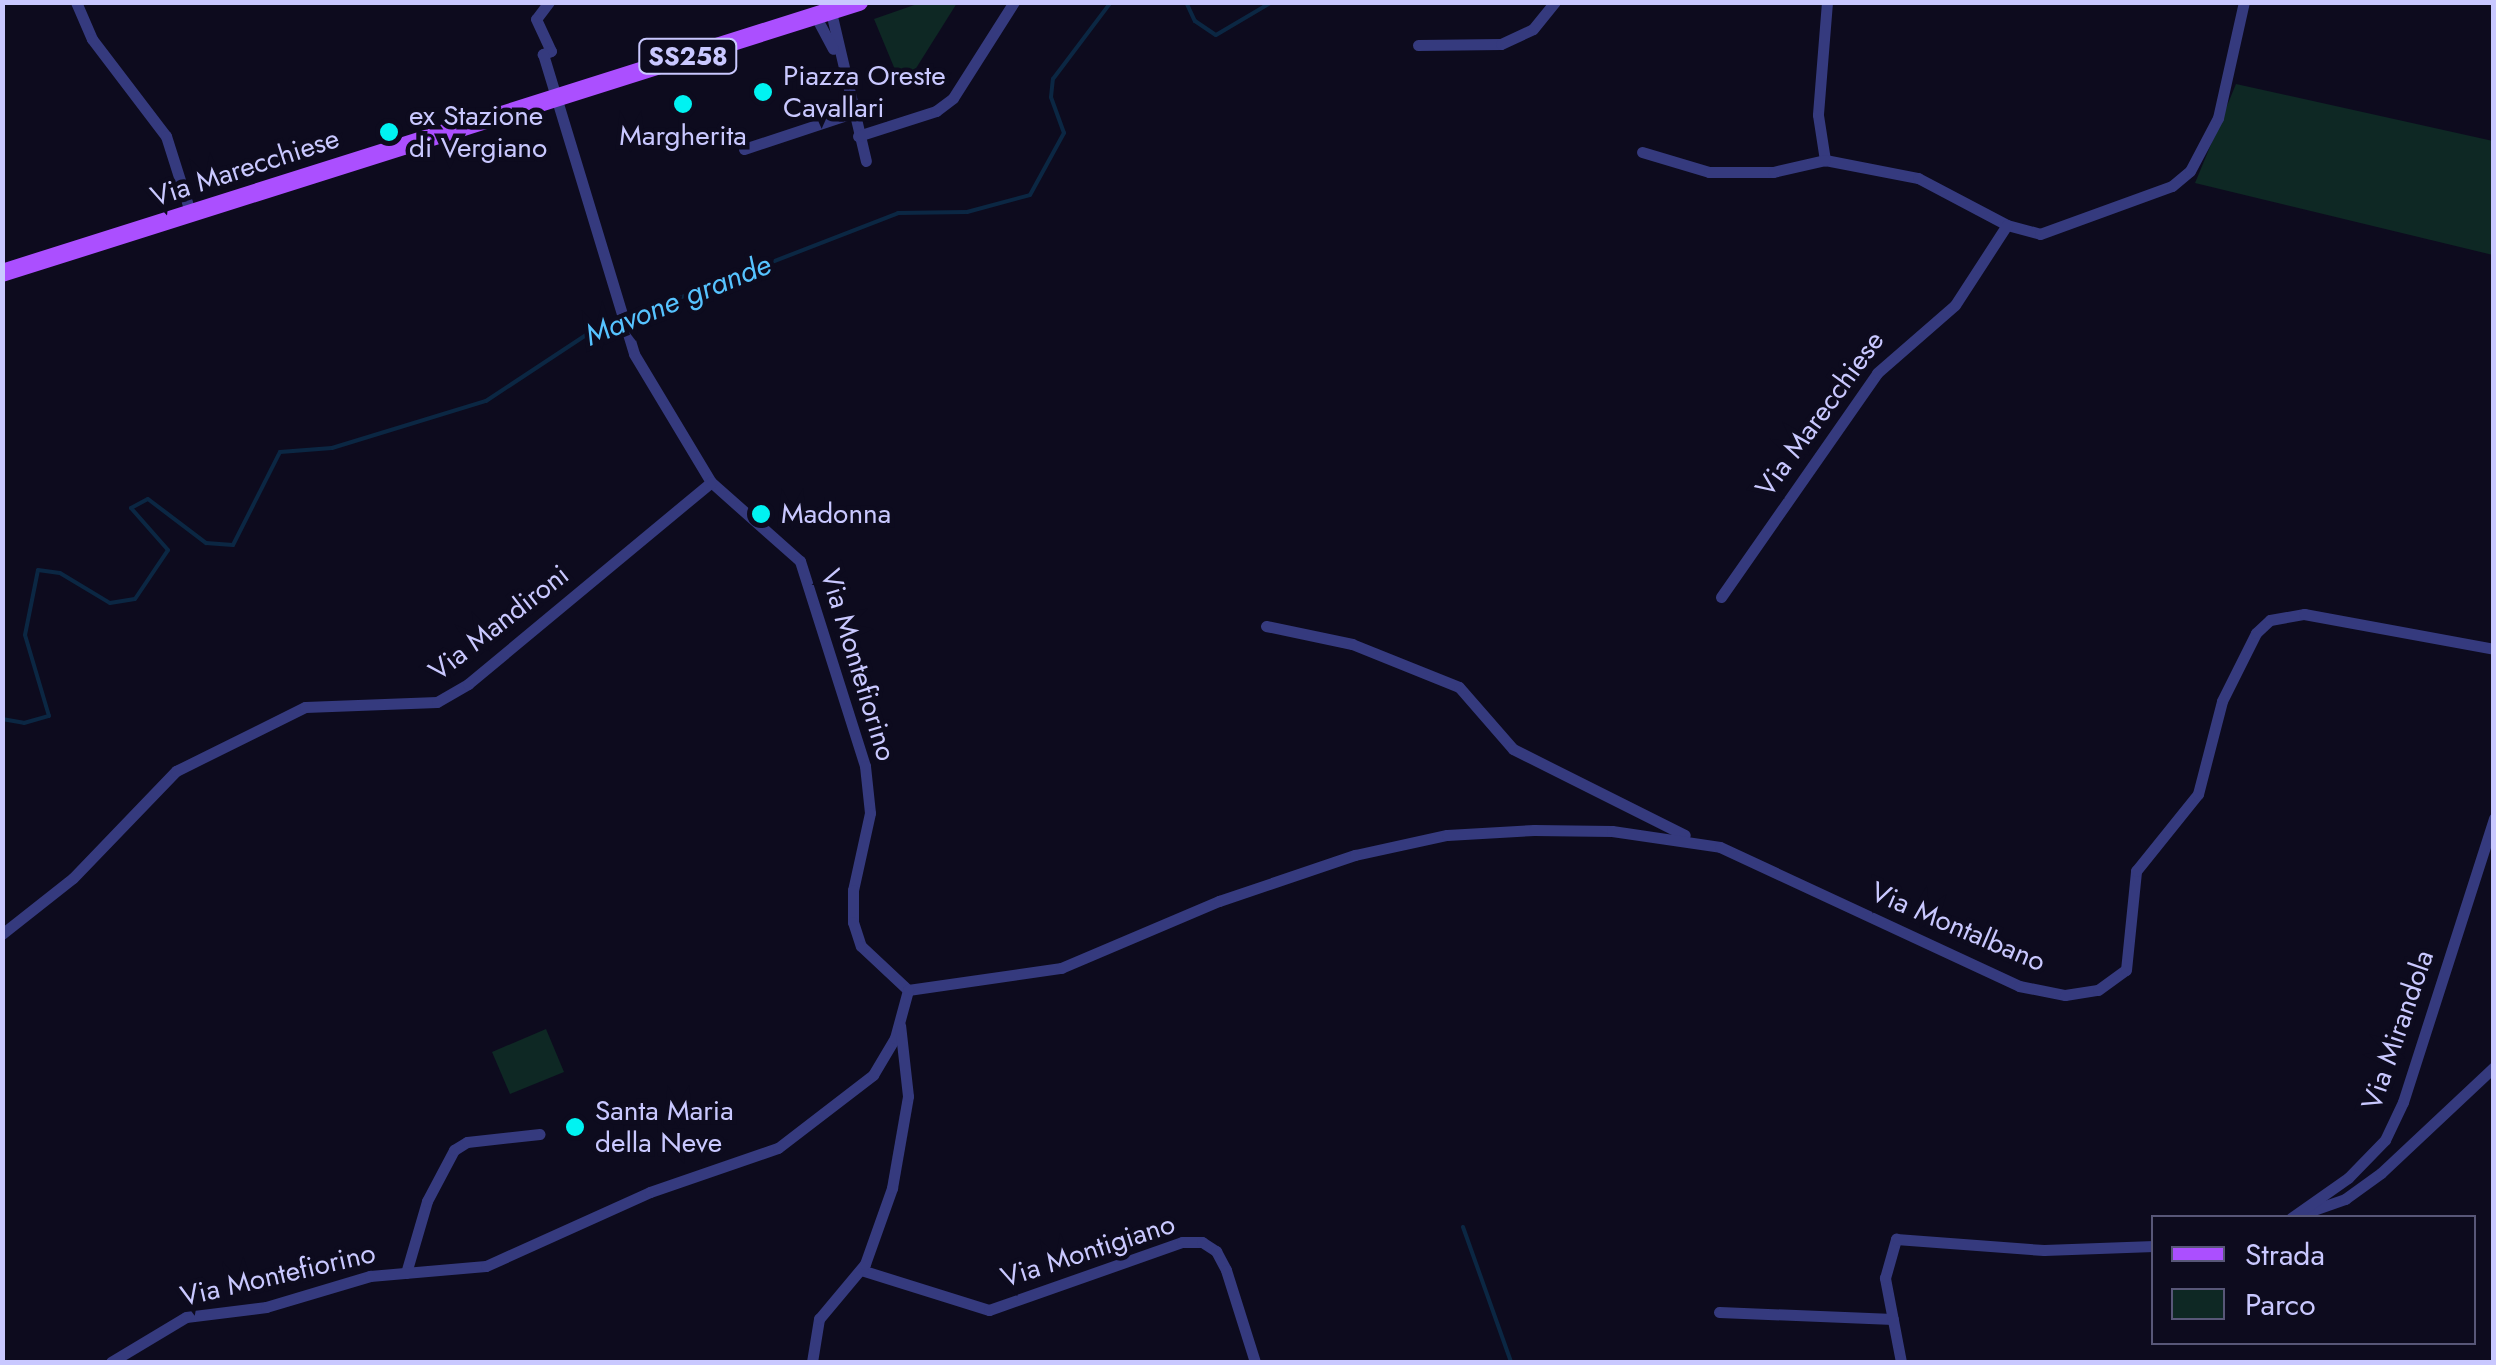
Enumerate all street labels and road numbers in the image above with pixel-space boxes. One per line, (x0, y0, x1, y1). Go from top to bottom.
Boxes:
road number: SS258 (638, 36, 738, 76)
street label: Via Marecchiese (146, 122, 344, 214)
street label: Via Marecchiese (1749, 325, 1891, 503)
street label: Via Mandironi (422, 558, 576, 688)
street label: Via Montefiorino (813, 565, 903, 765)
street label: Via Montalbano (1866, 875, 2050, 979)
street label: Via Mirandola (2355, 946, 2441, 1114)
street label: Via Montigiano (997, 1207, 1179, 1295)
street label: Via Montefiorino (177, 1236, 379, 1314)

